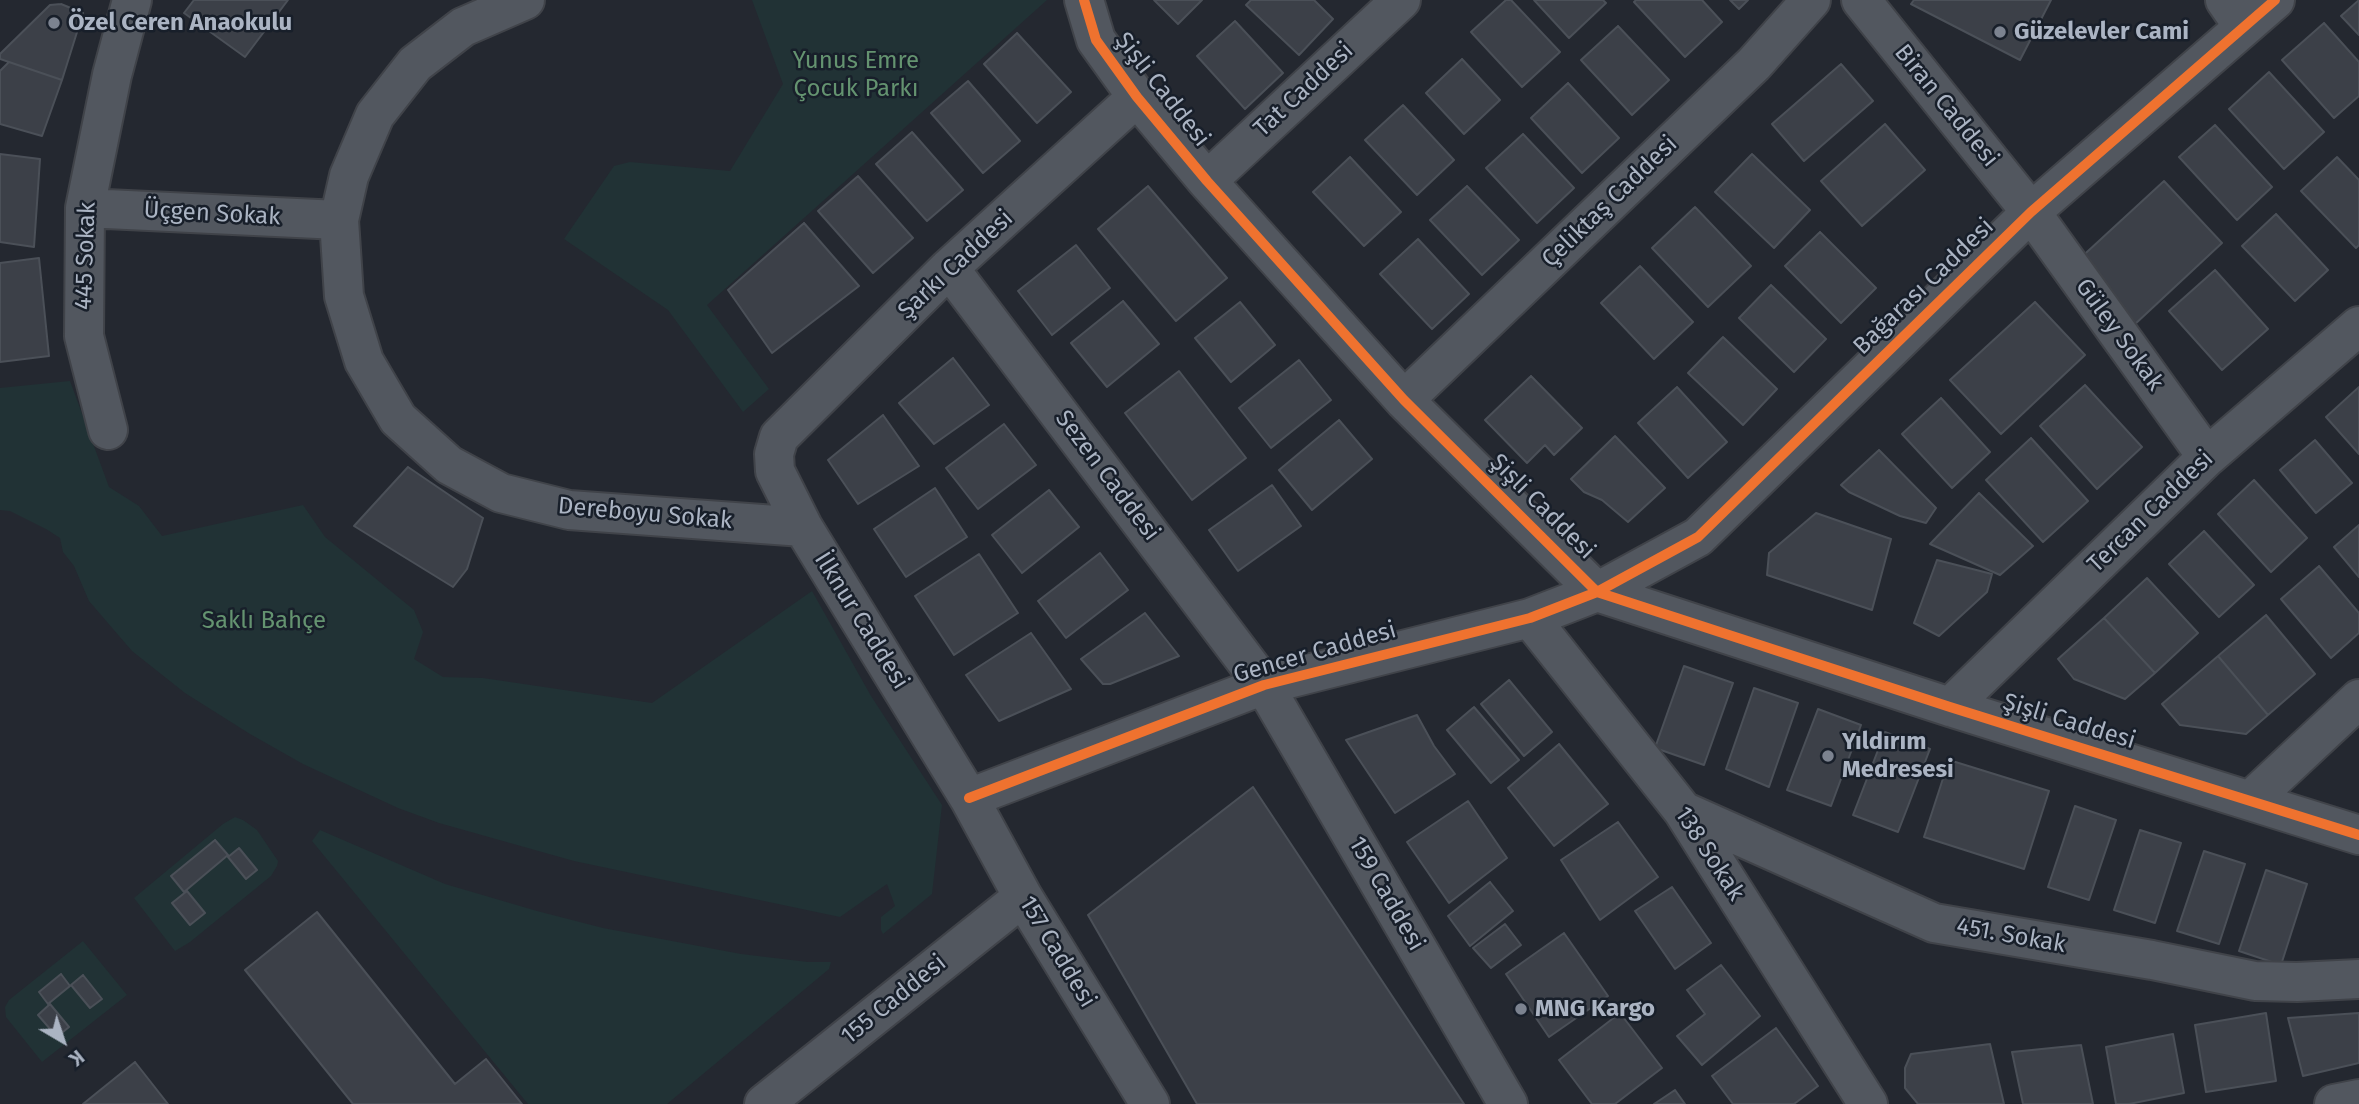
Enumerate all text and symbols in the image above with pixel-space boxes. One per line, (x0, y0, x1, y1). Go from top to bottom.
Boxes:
place label: Özel Ceren Anaokulu (68, 9, 292, 37)
marker: Özel Ceren Anaokulu (46, 15, 62, 31)
place label: Güzelevler Cami (2014, 18, 2189, 46)
marker: Güzelevler Cami (1992, 24, 2008, 40)
street label: Şişli Caddesi (1108, 27, 1216, 153)
street label: Tat Caddesi (1248, 37, 1360, 143)
street label: Biran Caddesi (1888, 39, 2004, 173)
park label: Yunus Emre Çocuk Parkı (793, 47, 919, 103)
street label: Çeliktaş Caddesi (1536, 130, 1684, 274)
street label: Üçgen Sokak (143, 196, 281, 232)
street label: 445 Sokak (70, 202, 102, 310)
street label: Şarkı Caddesi (892, 204, 1020, 326)
street label: Bağarası Caddesi (1848, 213, 2000, 361)
street label: Güley Sokak (2069, 273, 2169, 397)
street label: Sezen Caddesi (1049, 405, 1165, 547)
street label: Tercan Caddesi (2082, 445, 2220, 579)
street label: Şişli Caddesi (1483, 448, 1601, 566)
street label: Dereboyu Sokak (557, 492, 733, 536)
street label: İlknur Caddesi (807, 547, 915, 695)
park label: Saklı Bahçe (202, 607, 326, 635)
street label: Gencer Caddesi (1230, 616, 1400, 690)
street label: Şişli Caddesi (1999, 688, 2139, 756)
place label: Yıldırım Medresesi (1842, 728, 1954, 784)
marker: Yıldırım Medresesi (1820, 748, 1836, 764)
street label: 138 Sokak (1668, 802, 1750, 906)
street label: 159 Caddesi (1342, 832, 1430, 956)
street label: 157 Caddesi (1012, 891, 1102, 1013)
street label: 451. Sokak (1954, 912, 2068, 960)
street label: 155 Caddesi (836, 949, 952, 1051)
place label: MNG Kargo (1535, 995, 1655, 1023)
marker: MNG Kargo (1513, 1001, 1529, 1017)
north arrow (28, 1006, 98, 1076)
text: K (65, 1045, 88, 1070)

